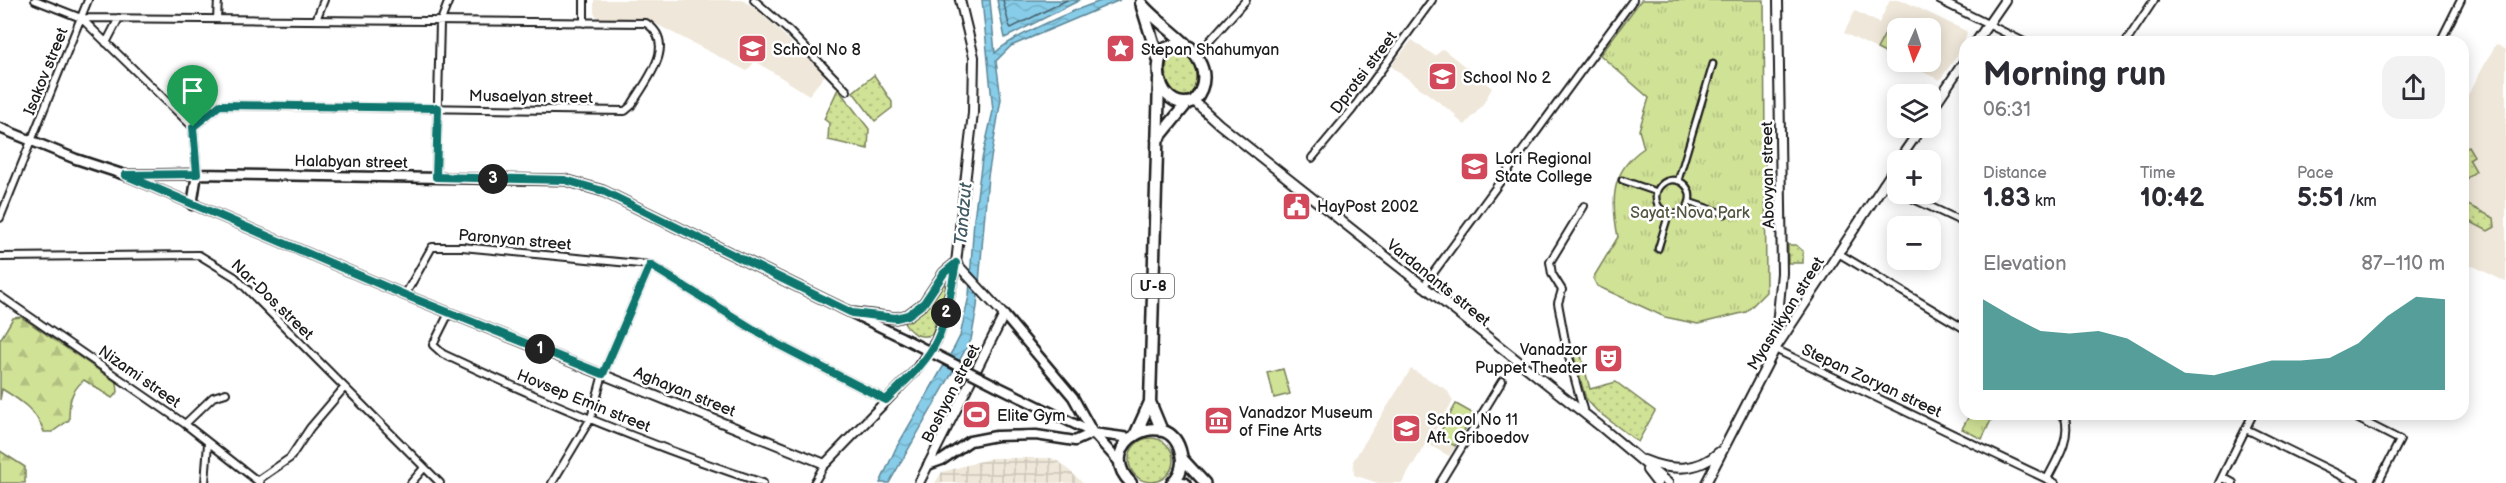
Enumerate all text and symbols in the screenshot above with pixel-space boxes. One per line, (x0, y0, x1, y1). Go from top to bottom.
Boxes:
north arrow (1887, 18, 1941, 72)
map controls (1887, 18, 1941, 270)
street label: Isakov street (20, 25, 73, 118)
street label: Dprotsi street (1327, 28, 1401, 118)
school or university icon: School No 8 (736, 33, 768, 65)
place icon: Stepan Shahumyan (1104, 33, 1136, 65)
place label: School No 8 (773, 41, 861, 60)
place label: Stepan Shahumyan (1141, 41, 1279, 60)
text: Morning run (1983, 55, 2166, 95)
button: share (2382, 56, 2445, 119)
school or university icon: School No 2 (1426, 61, 1458, 93)
pin (167, 65, 218, 127)
place label: School No 2 (1463, 69, 1552, 88)
icon: arrive (176, 74, 209, 107)
button: layers (1887, 84, 1941, 138)
street label: Musaelyan street (469, 87, 593, 108)
text: 06:31 (1983, 98, 2031, 122)
street label: Abovyan street (1758, 121, 1779, 229)
place label: Lori Regional State College (1495, 150, 1593, 187)
button: + (1887, 150, 1941, 204)
school or university icon: Lori Regional State College (1458, 151, 1490, 183)
street label: Halabyan street (294, 152, 408, 173)
pin: 3 (478, 164, 508, 194)
text: Distance (1983, 164, 2047, 183)
text: Time (2140, 164, 2175, 183)
text: Pace (2297, 164, 2333, 183)
text: 3 (488, 169, 498, 188)
water label: Tandzut (950, 181, 977, 246)
text: 1.83 (1983, 183, 2030, 214)
text: 10:42 (2140, 183, 2204, 214)
text: 5:51 (2297, 183, 2344, 214)
public building icon: HayPost 2002 (1280, 190, 1312, 222)
text: km (2030, 192, 2056, 211)
text: /km (2344, 192, 2377, 211)
place label: HayPost 2002 (1317, 198, 1419, 217)
park label: Sayat-Nova Park (1630, 204, 1750, 223)
button: − (1887, 216, 1941, 270)
street label: Paronyan street (458, 226, 572, 255)
street label: Vardanants street (1382, 236, 1494, 331)
text: Elevation (1983, 252, 2066, 276)
text: 87–110 m (2361, 252, 2445, 276)
street label: Myasnikyan street (1744, 254, 1829, 374)
street label: Nar-Dos street (227, 256, 317, 344)
road number: Մ-8 (1132, 274, 1174, 298)
pin: 2 (931, 298, 961, 328)
text: 2 (941, 303, 951, 322)
pin: 1 (525, 334, 555, 364)
text: 1 (537, 339, 543, 358)
street label: Boshyan street (918, 341, 984, 446)
place label: Vanadzor Puppet Theater (1475, 341, 1587, 378)
street label: Stepan Zoryan street (1798, 341, 1944, 422)
street label: Nizami street (94, 342, 184, 413)
theatre icon: Vanadzor Puppet Theater (1592, 342, 1624, 374)
street label: Aghayan street (631, 363, 738, 421)
street label: Hovsep Emin street (514, 366, 653, 437)
sports icon: Elite Gym (960, 399, 992, 431)
place label: Vanadzor Museum of Fine Arts (1239, 404, 1373, 441)
museum icon: Vanadzor Museum of Fine Arts (1202, 405, 1234, 437)
place label: Elite Gym (997, 407, 1066, 426)
place label: School No 11 Aft. Griboedov (1427, 411, 1529, 448)
school or university icon: School No 11 Aft. Griboedov (1390, 412, 1422, 444)

